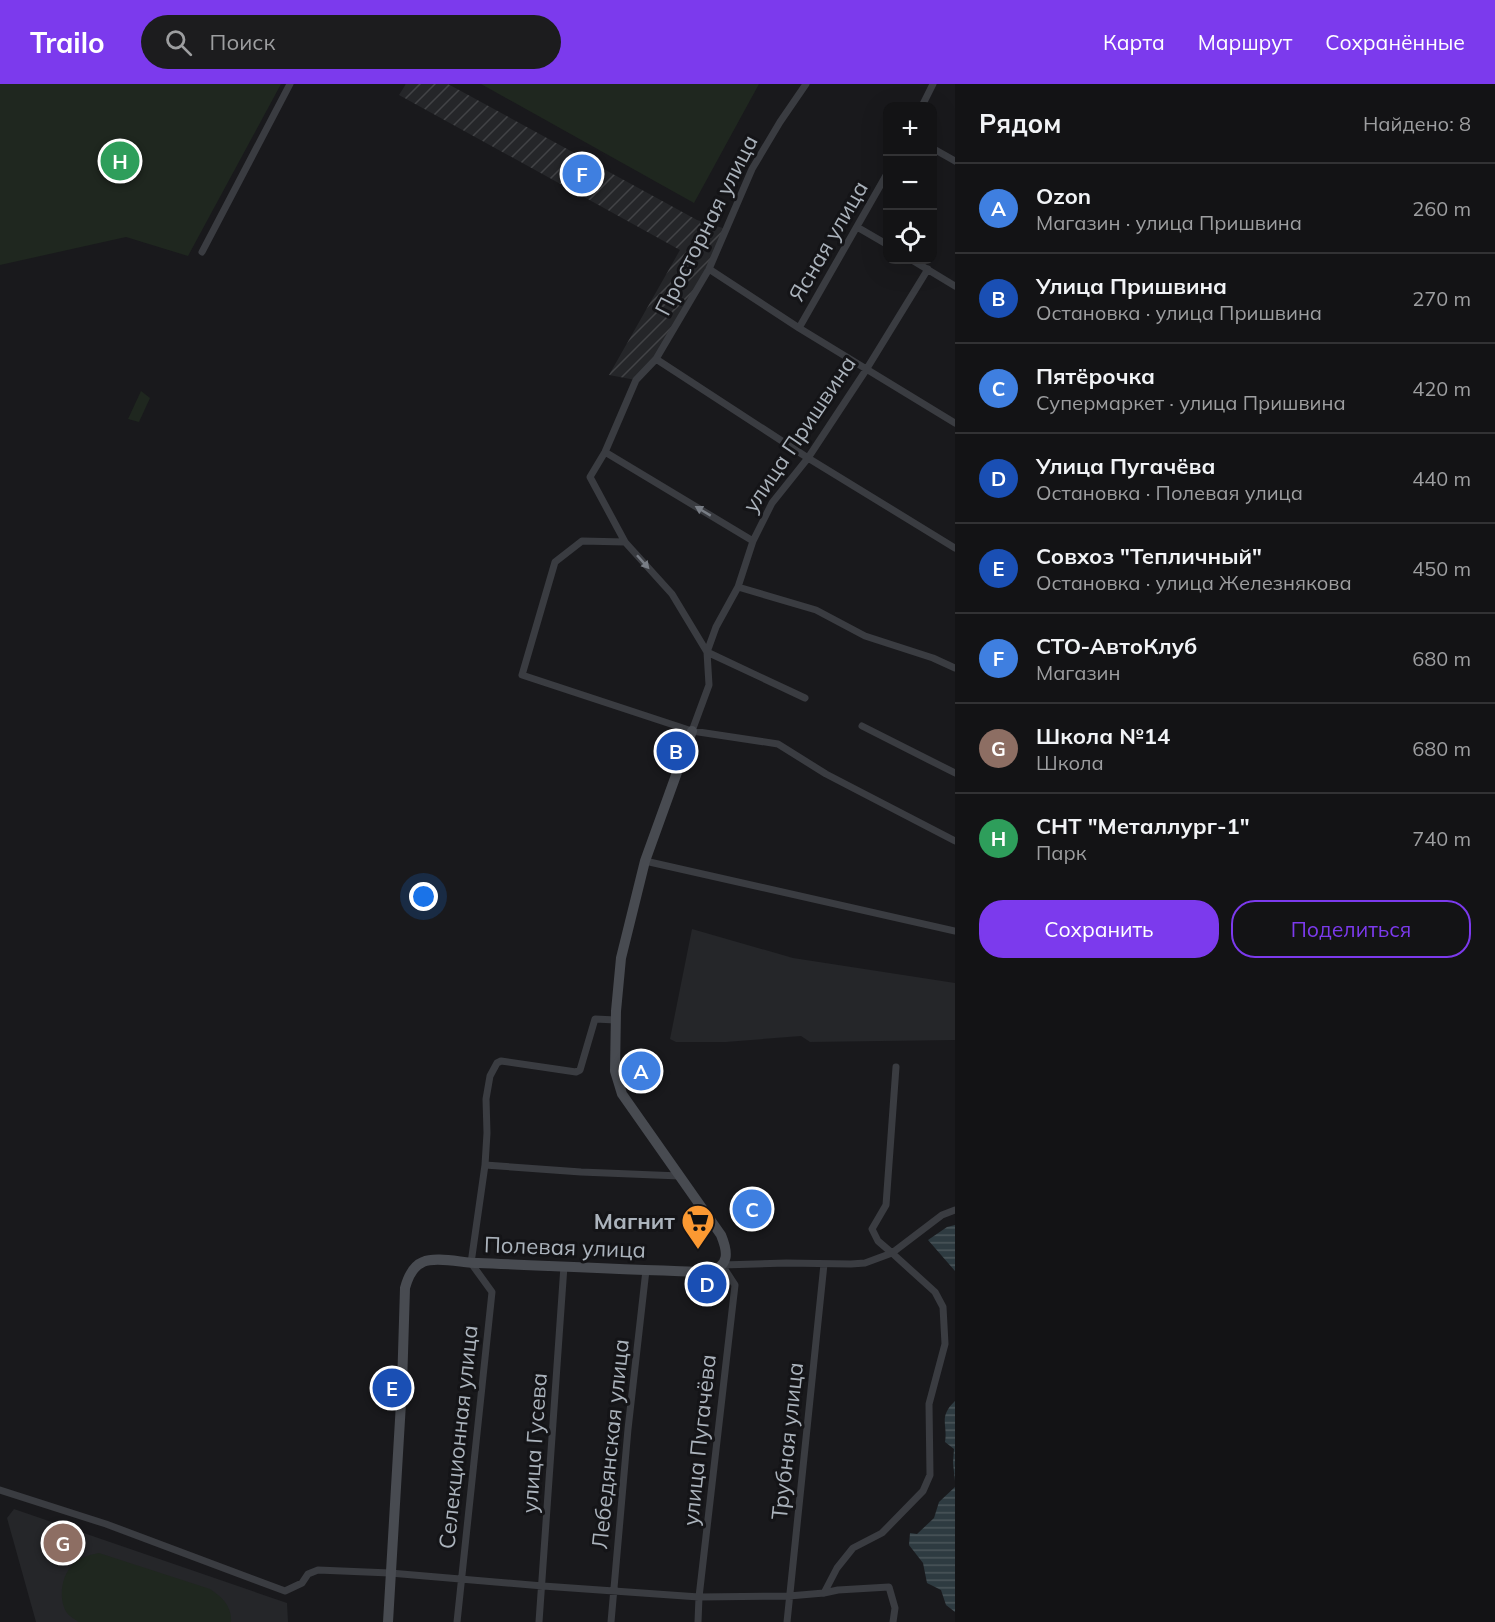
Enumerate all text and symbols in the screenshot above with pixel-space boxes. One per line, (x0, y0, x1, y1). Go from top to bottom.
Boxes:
search box (141, 15, 561, 69)
text: Trailo (30, 25, 105, 60)
icon: search (162, 26, 195, 59)
text: Поиск (210, 28, 275, 56)
text: Карта (1103, 29, 1165, 55)
text: Маршрут (1198, 29, 1292, 55)
text: Сохранённые (1325, 29, 1465, 55)
map controls (883, 102, 937, 264)
button: + (883, 102, 937, 156)
text: Рядом (979, 107, 1062, 140)
text: Найдено: 8 (1363, 111, 1471, 136)
street label: Просторная улица (648, 130, 764, 320)
pin: H (100, 138, 140, 184)
pin: F (562, 152, 602, 196)
button: − (883, 156, 937, 210)
street label: Ясная улица (782, 176, 874, 306)
text: Ozon (1036, 182, 1091, 210)
text: A (991, 196, 1006, 221)
text: 260 m (1412, 196, 1471, 221)
button: locate (883, 210, 937, 264)
text: Магазин · улица Пришвина (1036, 210, 1302, 235)
text: Улица Пришвина (1036, 272, 1227, 300)
text: B (992, 286, 1005, 311)
text: 270 m (1412, 286, 1471, 311)
text: Остановка · улица Пришвина (1036, 300, 1322, 325)
street label: улица Пришвина (736, 350, 862, 518)
text: Пятёрочка (1036, 362, 1155, 390)
text: C (992, 376, 1005, 401)
text: 420 m (1412, 376, 1471, 401)
text: Супермаркет · улица Пришвина (1036, 390, 1346, 415)
text: Улица Пугачёва (1036, 452, 1215, 480)
text: D (991, 466, 1006, 491)
text: 440 m (1412, 466, 1471, 491)
text: Остановка · Полевая улица (1036, 480, 1303, 505)
one-way arrow (694, 506, 711, 516)
text: Совхоз "Тепличный" (1036, 542, 1262, 570)
one-way arrow (636, 554, 650, 569)
text: E (993, 556, 1004, 581)
text: 450 m (1412, 556, 1471, 581)
text: Остановка · улица Железнякова (1036, 570, 1352, 595)
text: СТО-АвтоКлуб (1036, 632, 1197, 660)
text: F (993, 646, 1004, 671)
text: 680 m (1412, 646, 1471, 671)
text: Магазин (1036, 660, 1120, 685)
text: Школа №14 (1036, 722, 1170, 750)
pin: B (656, 728, 696, 774)
text: G (991, 736, 1006, 761)
text: 680 m (1412, 736, 1471, 761)
text: Школа (1036, 750, 1104, 775)
text: СНТ "Металлург-1" (1036, 812, 1250, 840)
text: H (991, 826, 1006, 851)
text: 740 m (1412, 826, 1471, 851)
text: Парк (1036, 840, 1086, 865)
your location (409, 882, 438, 911)
button: Сохранить (979, 900, 1219, 958)
button: Поделиться (1231, 900, 1471, 958)
pin: A (622, 1048, 660, 1094)
pin: C (732, 1186, 771, 1232)
supermarket icon: Магнит (680, 1203, 716, 1250)
place label: Магнит (594, 1207, 675, 1235)
street label: Полевая улица (483, 1230, 647, 1264)
pin: D (688, 1262, 726, 1306)
street label: Селекционная улица (432, 1324, 484, 1550)
street label: Лебедянская улица (585, 1338, 635, 1550)
street label: улица Пугачёва (676, 1353, 722, 1527)
street label: Трубная улица (765, 1361, 809, 1521)
pin: E (372, 1366, 412, 1410)
street label: улица Гусева (515, 1372, 553, 1514)
pin: G (44, 1520, 82, 1566)

